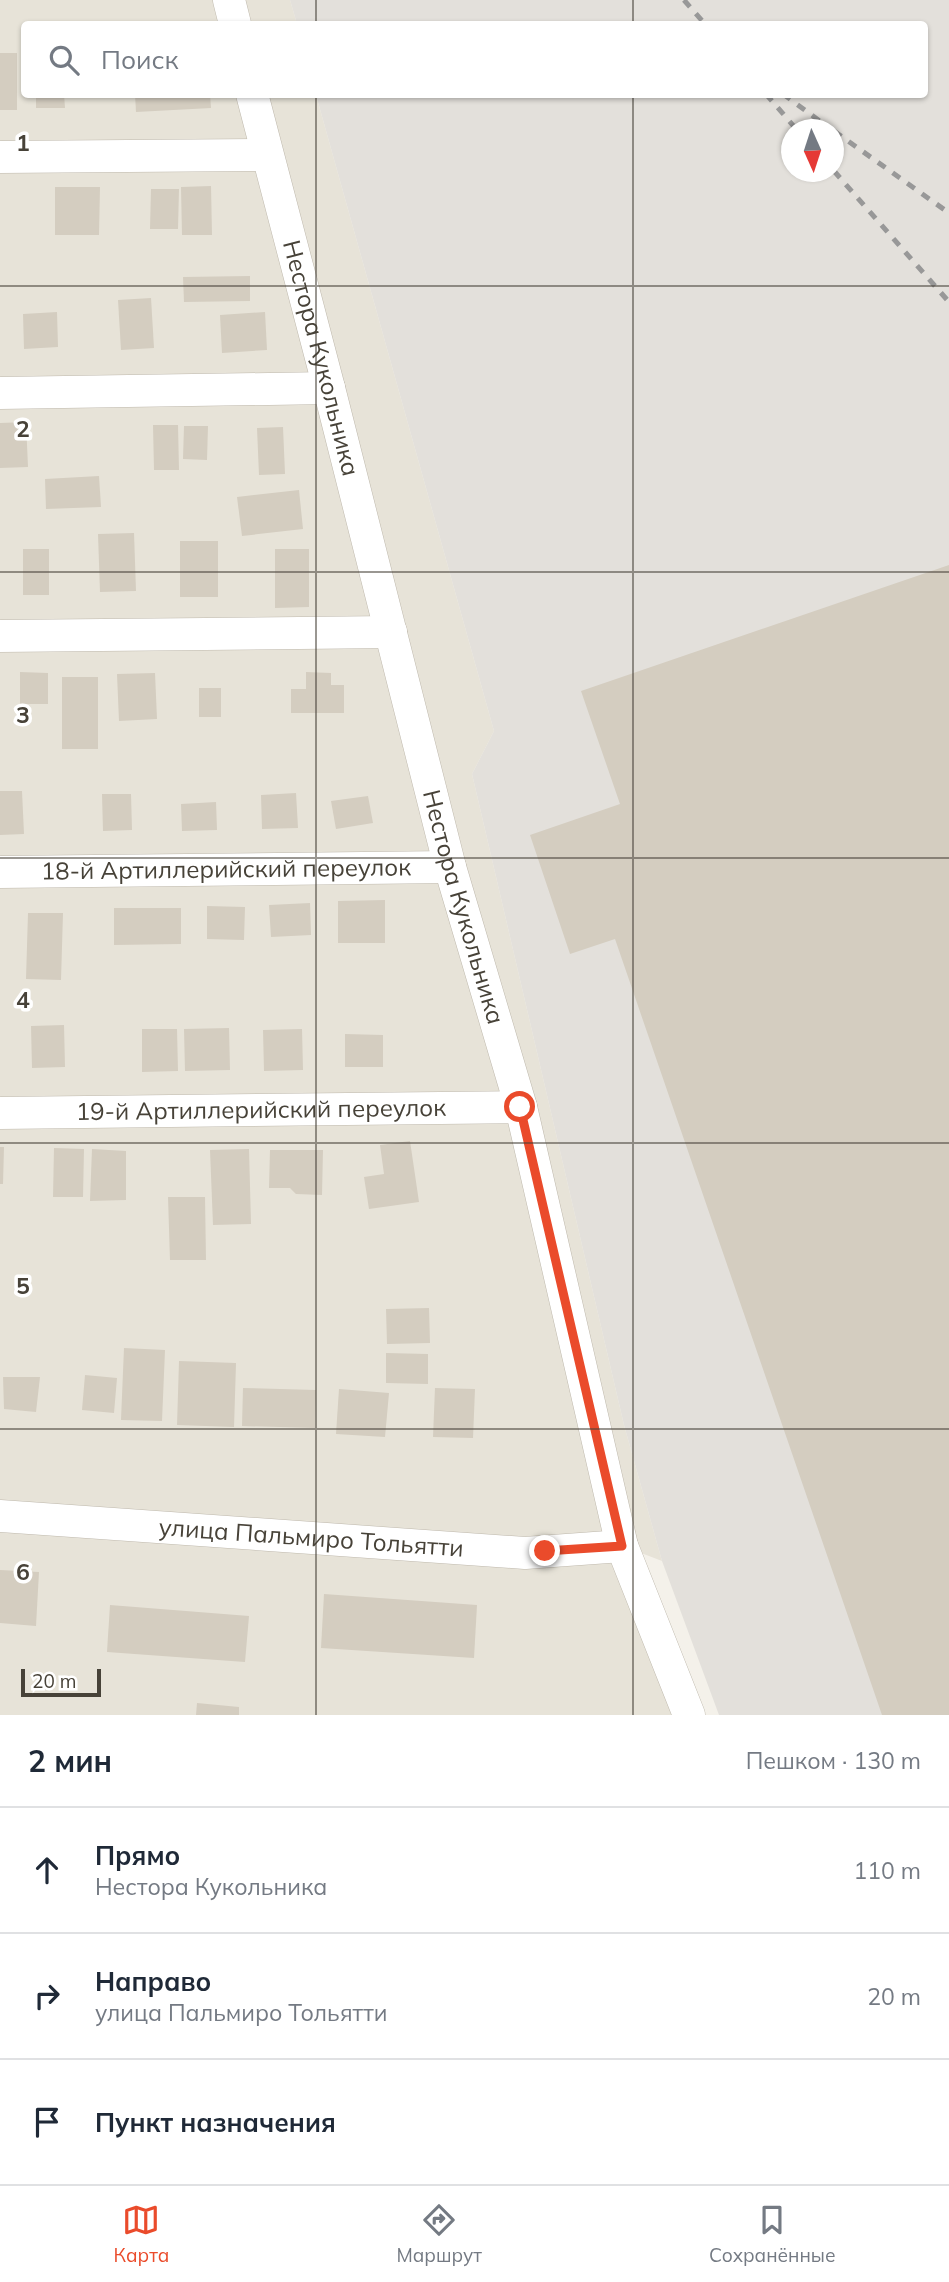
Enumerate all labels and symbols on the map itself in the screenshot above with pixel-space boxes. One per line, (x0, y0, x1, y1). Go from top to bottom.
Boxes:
north arrow (781, 119, 844, 182)
text: 1 (16, 128, 30, 157)
street label: Нестора Кукольника (277, 237, 367, 479)
text: 2 (16, 414, 30, 443)
text: 3 (16, 700, 30, 729)
street label: Нестора Кукольника (417, 786, 512, 1028)
street label: 18-й Артиллерийский переулок (41, 851, 411, 886)
text: 4 (16, 985, 30, 1014)
route start (504, 1091, 535, 1122)
street label: 19-й Артиллерийский переулок (76, 1092, 446, 1126)
text: 5 (16, 1271, 30, 1300)
street label: улица Пальмиро Тольятти (158, 1511, 465, 1563)
route end (529, 1535, 560, 1566)
text: 6 (16, 1557, 30, 1586)
scale bar (21, 1666, 102, 1698)

